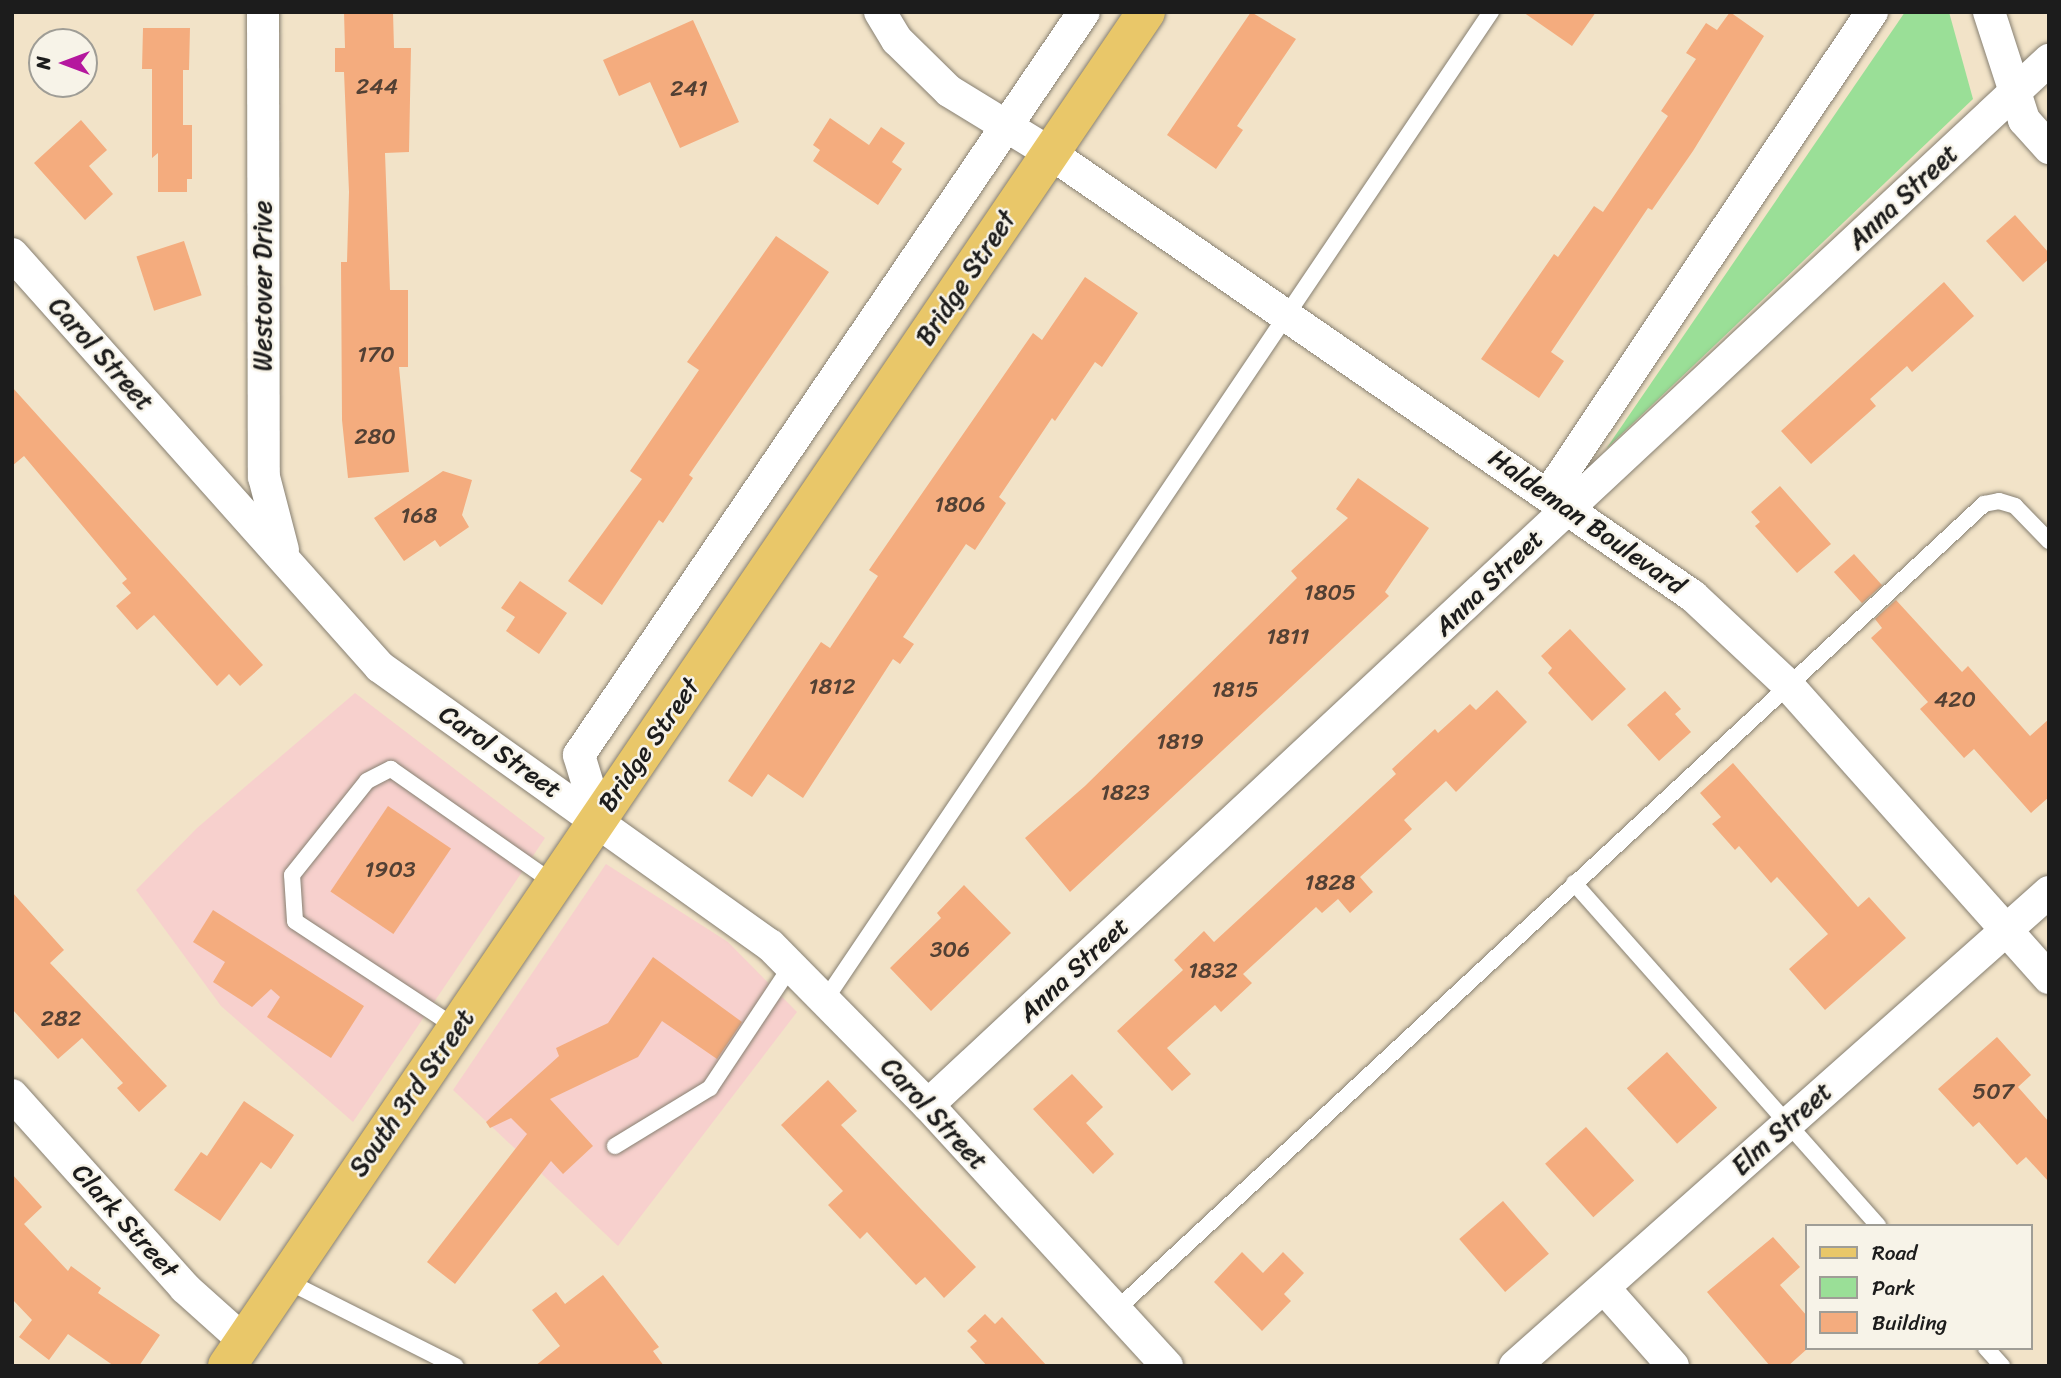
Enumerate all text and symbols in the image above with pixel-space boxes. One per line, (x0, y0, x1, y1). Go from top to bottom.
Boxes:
north arrow (28, 28, 98, 98)
text: N (27, 56, 60, 70)
house number: 244 (356, 73, 398, 101)
house number: 241 (670, 75, 708, 103)
street label: Anna Street (1841, 138, 1965, 256)
street label: Westover Drive (247, 201, 279, 371)
street label: Bridge Street (909, 204, 1023, 352)
street label: Carol Street (42, 290, 160, 418)
house number: 170 (357, 341, 395, 369)
house number: 280 (354, 423, 396, 451)
street label: Haldeman Boulevard (1483, 442, 1691, 602)
house number: 1806 (934, 491, 986, 519)
house number: 168 (401, 502, 437, 530)
street label: Anna Street (1428, 523, 1550, 643)
house number: 1805 (1304, 579, 1356, 607)
house number: 1811 (1266, 623, 1310, 651)
street label: Bridge Street (591, 672, 707, 818)
house number: 1812 (809, 673, 855, 701)
house number: 1815 (1211, 676, 1259, 704)
house number: 420 (1934, 686, 1976, 714)
street label: Carol Street (433, 698, 567, 806)
house number: 1819 (1156, 728, 1204, 756)
house number: 1823 (1100, 779, 1150, 807)
house number: 1903 (364, 856, 416, 884)
house number: 1828 (1305, 869, 1355, 897)
street label: Anna Street (1012, 911, 1136, 1029)
house number: 306 (930, 936, 970, 964)
house number: 1832 (1188, 957, 1238, 985)
street label: South 3rd Street (343, 1004, 481, 1182)
house number: 282 (41, 1005, 81, 1033)
street label: Carol Street (874, 1051, 994, 1177)
street label: Elm Street (1725, 1076, 1839, 1182)
house number: 507 (1972, 1078, 2014, 1106)
street label: Clark Street (65, 1157, 185, 1285)
legend (1806, 1224, 2033, 1350)
text: Road (1872, 1234, 1917, 1272)
text: Park (1872, 1269, 1915, 1307)
text: Building (1872, 1304, 1947, 1342)

